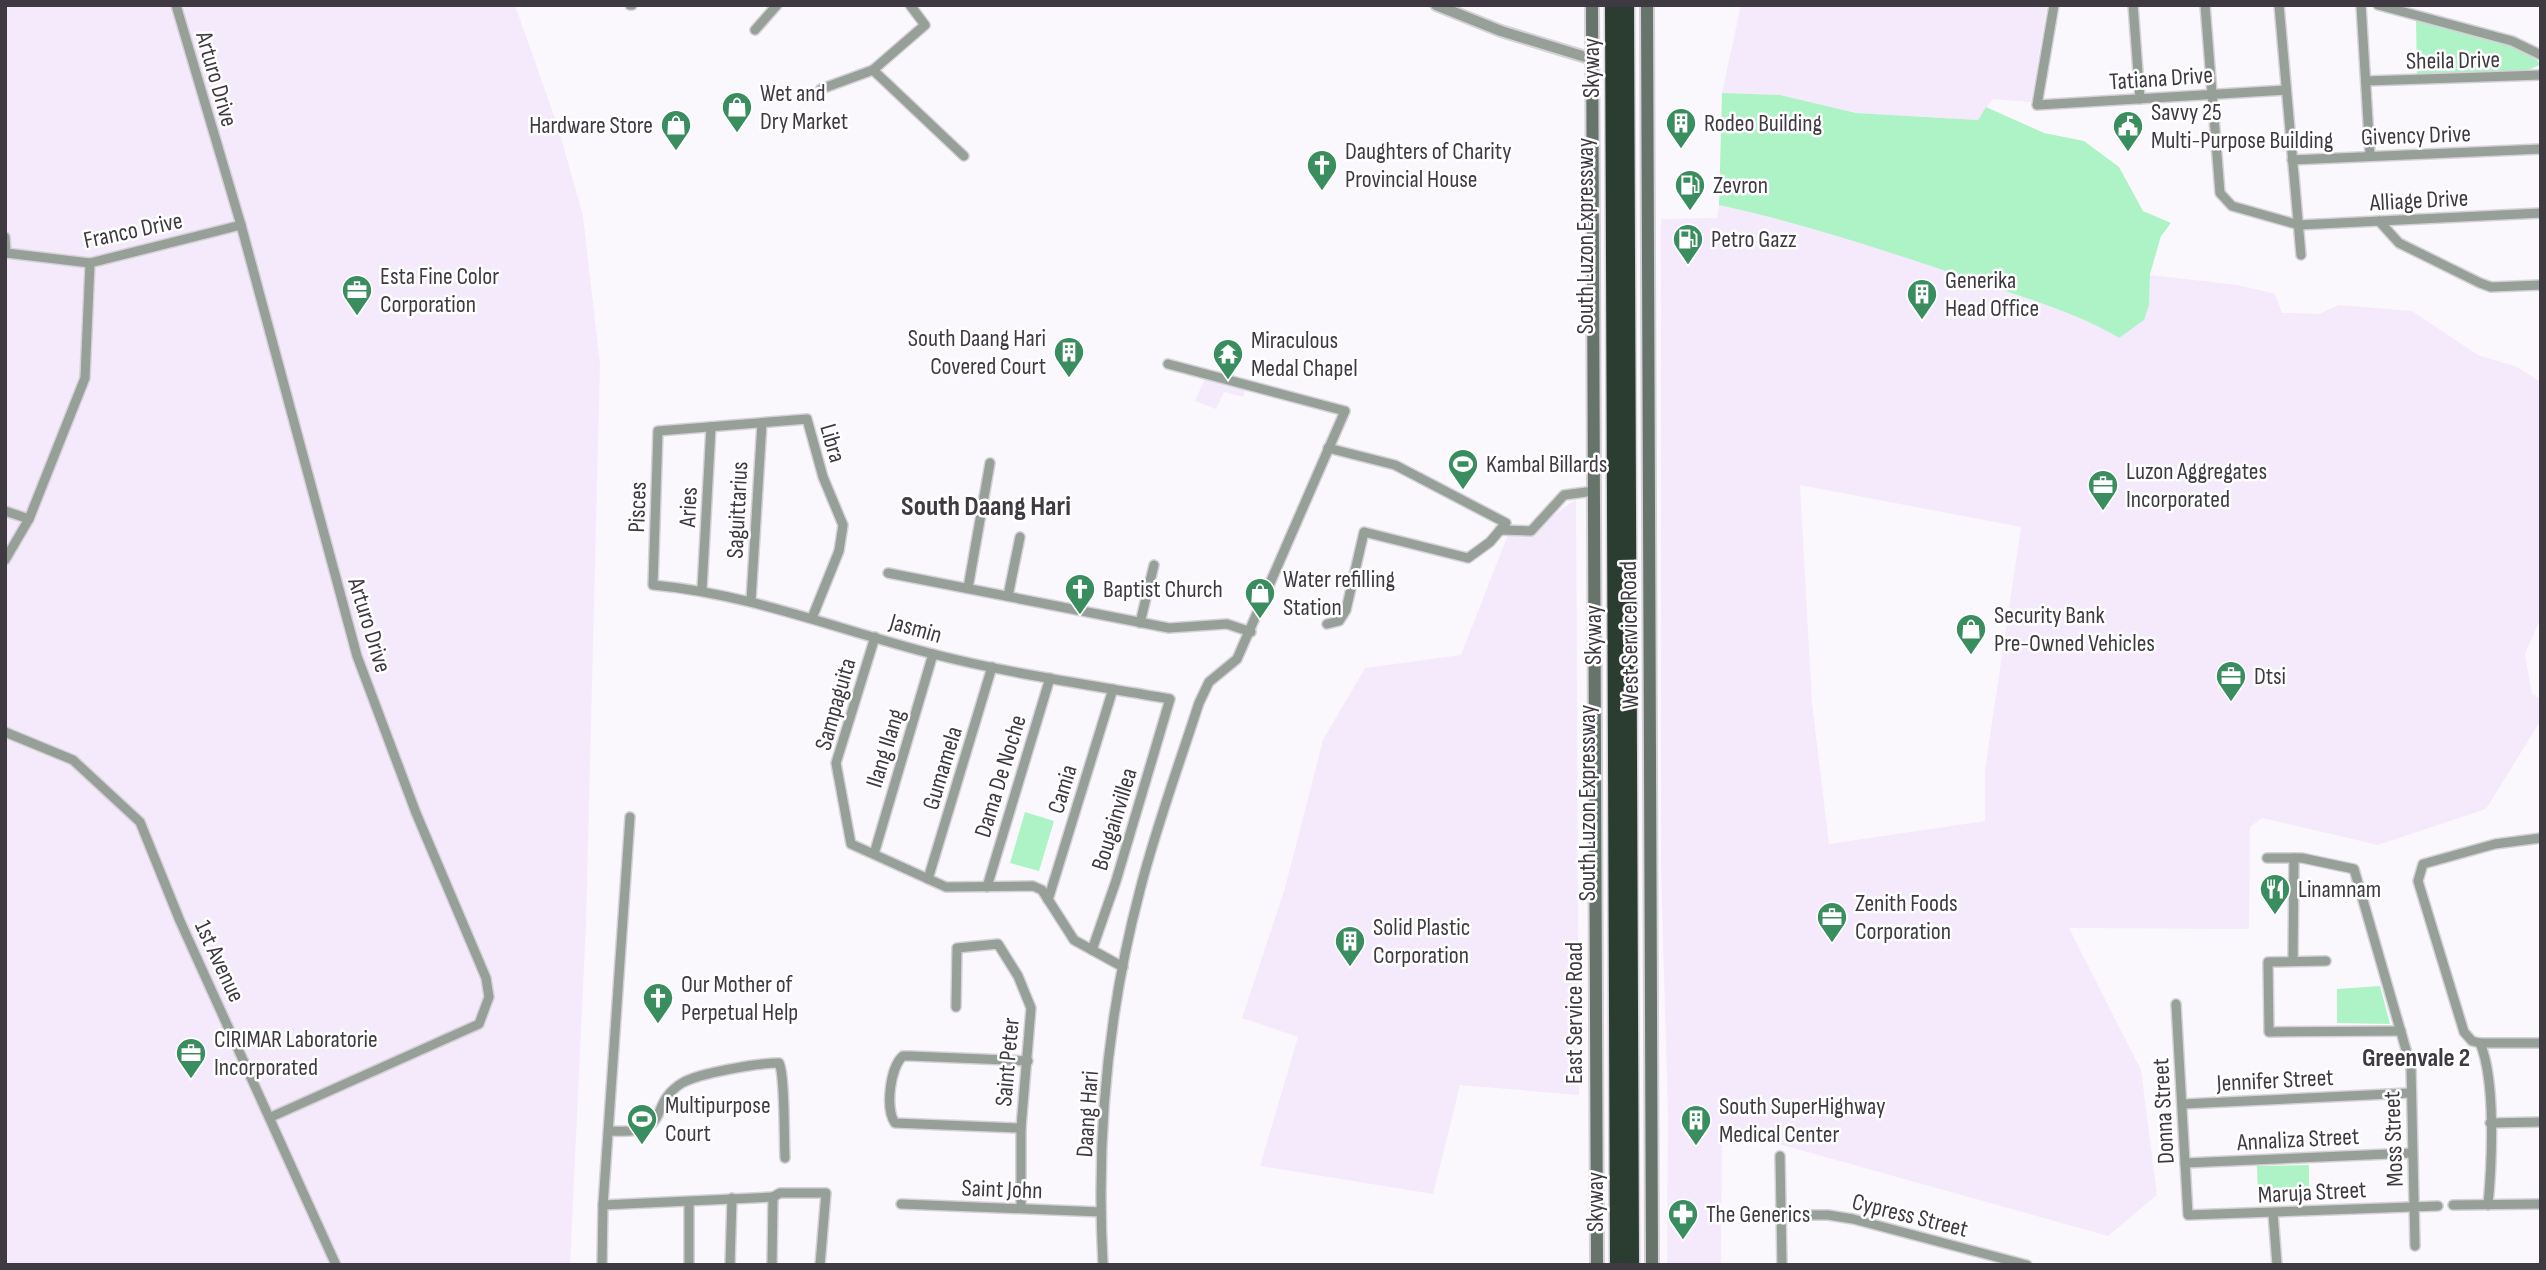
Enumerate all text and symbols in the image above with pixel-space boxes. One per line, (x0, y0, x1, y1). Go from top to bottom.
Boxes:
street label: Arturo Drive (189, 27, 244, 130)
street label: Skyway (1577, 38, 1606, 98)
street label: Sheila Drive (2406, 45, 2500, 76)
street label: Tatiana Drive (2108, 60, 2214, 97)
place label: Wet and Dry Market (760, 79, 848, 136)
shop icon: Wet and Dry Market (720, 90, 754, 134)
place label: Savvy 25 Multi-Purpose Building (2151, 98, 2333, 155)
building icon: Rodeo Building (1664, 106, 1698, 150)
shop icon: Hardware Store (659, 108, 693, 152)
place label: Rodeo Building (1704, 109, 1822, 138)
public building icon: Savvy 25 Multi-Purpose Building (2111, 109, 2145, 153)
place label: Hardware Store (529, 111, 653, 140)
street label: Givency Drive (2361, 119, 2471, 152)
place label: Daughters of Charity Provincial House (1345, 137, 1511, 194)
street label: South Luzon Expressway (1571, 138, 1600, 334)
church icon: Daughters of Charity Provincial House (1305, 148, 1339, 192)
fuel station icon: Zevron (1673, 168, 1707, 212)
place label: Zevron (1713, 171, 1768, 200)
street label: Alliage Drive (2368, 183, 2469, 218)
street label: Franco Drive (81, 206, 185, 255)
fuel station icon: Petro Gazz (1671, 222, 1705, 266)
place label: Petro Gazz (1711, 225, 1797, 254)
place label: Esta Fine Color Corporation (380, 262, 499, 319)
place label: Generika Head Office (1945, 266, 2039, 323)
office icon: Esta Fine Color Corporation (340, 273, 374, 317)
building icon: Generika Head Office (1905, 277, 1939, 321)
place label: South Daang Hari Covered Court (908, 324, 1046, 381)
place label: Miraculous Medal Chapel (1251, 326, 1358, 383)
building icon: South Daang Hari Covered Court (1052, 335, 1086, 379)
temple icon: Miraculous Medal Chapel (1211, 337, 1245, 381)
street label: Libra (813, 420, 852, 466)
sports icon: Kambal Billards (1446, 447, 1480, 491)
place label: Kambal Billards (1486, 450, 1607, 479)
place label: Luzon Aggregates Incorporated (2126, 457, 2267, 514)
street label: Saguittarius (720, 461, 755, 559)
office icon: Luzon Aggregates Incorporated (2086, 468, 2120, 512)
street label: Pisces (622, 481, 653, 533)
street label: Aries (673, 486, 704, 529)
district label: South Daang Hari (901, 490, 1071, 523)
street label: West Service Road (1614, 561, 1645, 709)
place label: Water refilling Station (1283, 565, 1395, 622)
church icon: Baptist Church (1063, 572, 1097, 616)
street label: Arturo Drive (341, 573, 398, 676)
place label: Baptist Church (1103, 575, 1223, 604)
shop icon: Water refilling Station (1243, 576, 1277, 620)
place label: Security Bank Pre-Owned Vehicles (1994, 601, 2155, 658)
street label: Skyway (1579, 605, 1608, 665)
street label: Jasmin (885, 607, 945, 650)
shop icon: Security Bank Pre-Owned Vehicles (1954, 612, 1988, 656)
street label: Sampaguita (809, 655, 862, 754)
office icon: Dtsi (2214, 659, 2248, 703)
place label: Dtsi (2254, 662, 2286, 691)
street label: Ilang Ilang (860, 705, 911, 791)
street label: South Luzon Expressway (1573, 705, 1602, 901)
street label: Dama De Noche (968, 711, 1033, 841)
street label: Gumamela (916, 723, 969, 813)
street label: Camia (1041, 761, 1084, 817)
street label: Bougainvillea (1085, 764, 1144, 874)
restaurant icon: Linamnam (2258, 872, 2292, 916)
place label: Linamnam (2298, 875, 2381, 904)
place label: Zenith Foods Corporation (1855, 889, 1958, 946)
office icon: Zenith Foods Corporation (1815, 900, 1849, 944)
place label: Solid Plastic Corporation (1373, 913, 1470, 970)
street label: 1st Avenue (188, 916, 251, 1007)
building icon: Solid Plastic Corporation (1333, 924, 1367, 968)
street label: East Service Road (1560, 942, 1589, 1084)
place label: Our Mother of Perpetual Help (681, 970, 798, 1027)
church icon: Our Mother of Perpetual Help (641, 981, 675, 1025)
street label: Saint Peter (989, 1016, 1026, 1108)
place label: CIRIMAR Laboratorie Incorporated (214, 1025, 378, 1082)
office icon: CIRIMAR Laboratorie Incorporated (174, 1036, 208, 1080)
district label: Greenvale 2 (2362, 1043, 2470, 1074)
street label: Donna Street (2146, 1057, 2181, 1165)
street label: Jennifer Street (2215, 1063, 2334, 1098)
street label: Daang Hari (1070, 1070, 1105, 1158)
place label: Multipurpose Court (665, 1091, 771, 1148)
street label: Moss Street (2377, 1091, 2410, 1187)
place label: South SuperHighway Medical Center (1719, 1092, 1885, 1149)
sports icon: Multipurpose Court (625, 1102, 659, 1146)
building icon: South SuperHighway Medical Center (1679, 1103, 1713, 1147)
street label: Annaliza Street (2235, 1122, 2360, 1157)
street label: Skyway (1581, 1172, 1610, 1232)
street label: Saint John (961, 1174, 1043, 1205)
street label: Maruja Street (2257, 1175, 2367, 1210)
street label: Cypress Street (1849, 1187, 1971, 1244)
pharmacy icon: The Generics (1666, 1197, 1700, 1241)
place label: The Generics (1706, 1200, 1810, 1229)

